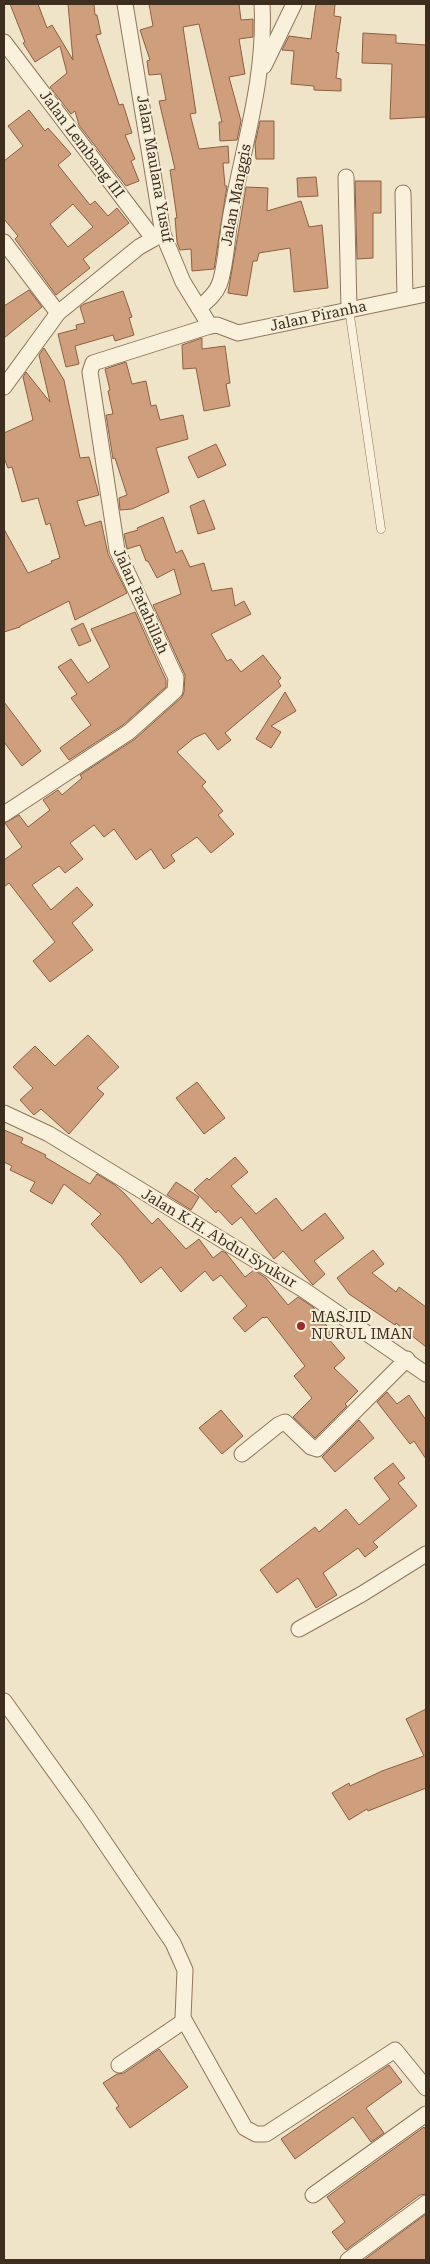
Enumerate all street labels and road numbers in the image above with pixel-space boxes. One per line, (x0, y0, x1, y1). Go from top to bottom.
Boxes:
street label: Jalan Lembang III (36, 87, 128, 201)
street label: Jalan Maulana Yusuf (133, 94, 177, 245)
street label: Jalan Manggis (217, 142, 255, 248)
street label: Jalan Piranha (268, 297, 368, 335)
street label: Jalan Fatahillah (110, 545, 173, 657)
street label: Jalan K.H. Abdul Syukur (138, 1184, 300, 1292)

